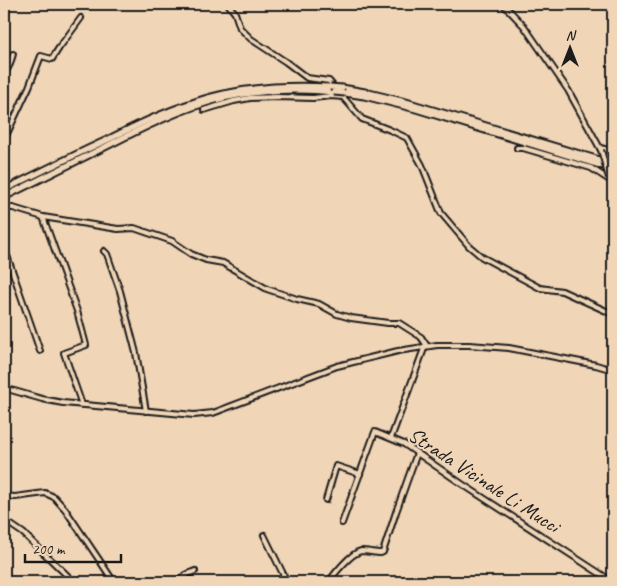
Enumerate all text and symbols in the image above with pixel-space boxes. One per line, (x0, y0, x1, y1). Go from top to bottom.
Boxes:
north arrow (544, 22, 594, 72)
text: N (566, 27, 577, 44)
street label: Strada Vicinale Li Mucci (404, 421, 567, 540)
scale bar (25, 531, 121, 563)
text: 200 m (32, 540, 66, 559)

